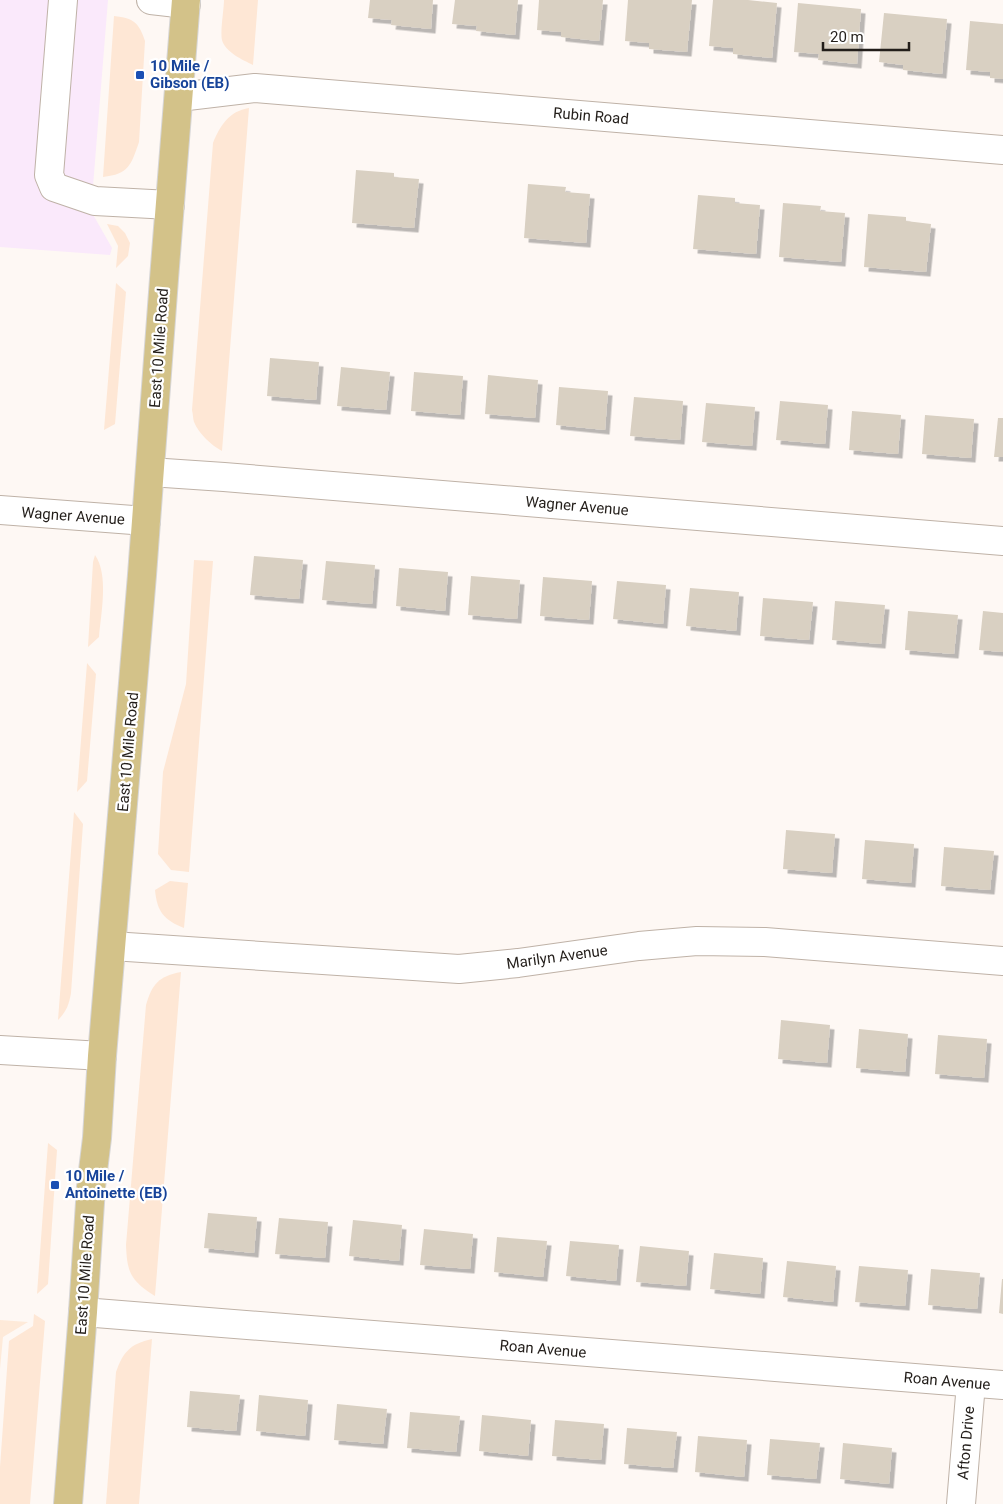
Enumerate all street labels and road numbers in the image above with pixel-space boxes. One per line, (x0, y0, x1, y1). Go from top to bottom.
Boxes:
street label: Rubin Road (552, 104, 630, 128)
street label: East 10 Mile Road (146, 287, 172, 409)
street label: Wagner Avenue (525, 493, 629, 519)
street label: Wagner Avenue (21, 503, 125, 529)
street label: East 10 Mile Road (114, 691, 142, 813)
street label: Marilyn Avenue (505, 941, 609, 973)
street label: East 10 Mile Road (72, 1214, 98, 1336)
street label: Roan Avenue (499, 1336, 587, 1362)
street label: Roan Avenue (903, 1368, 991, 1394)
street label: Afton Drive (954, 1405, 978, 1481)

